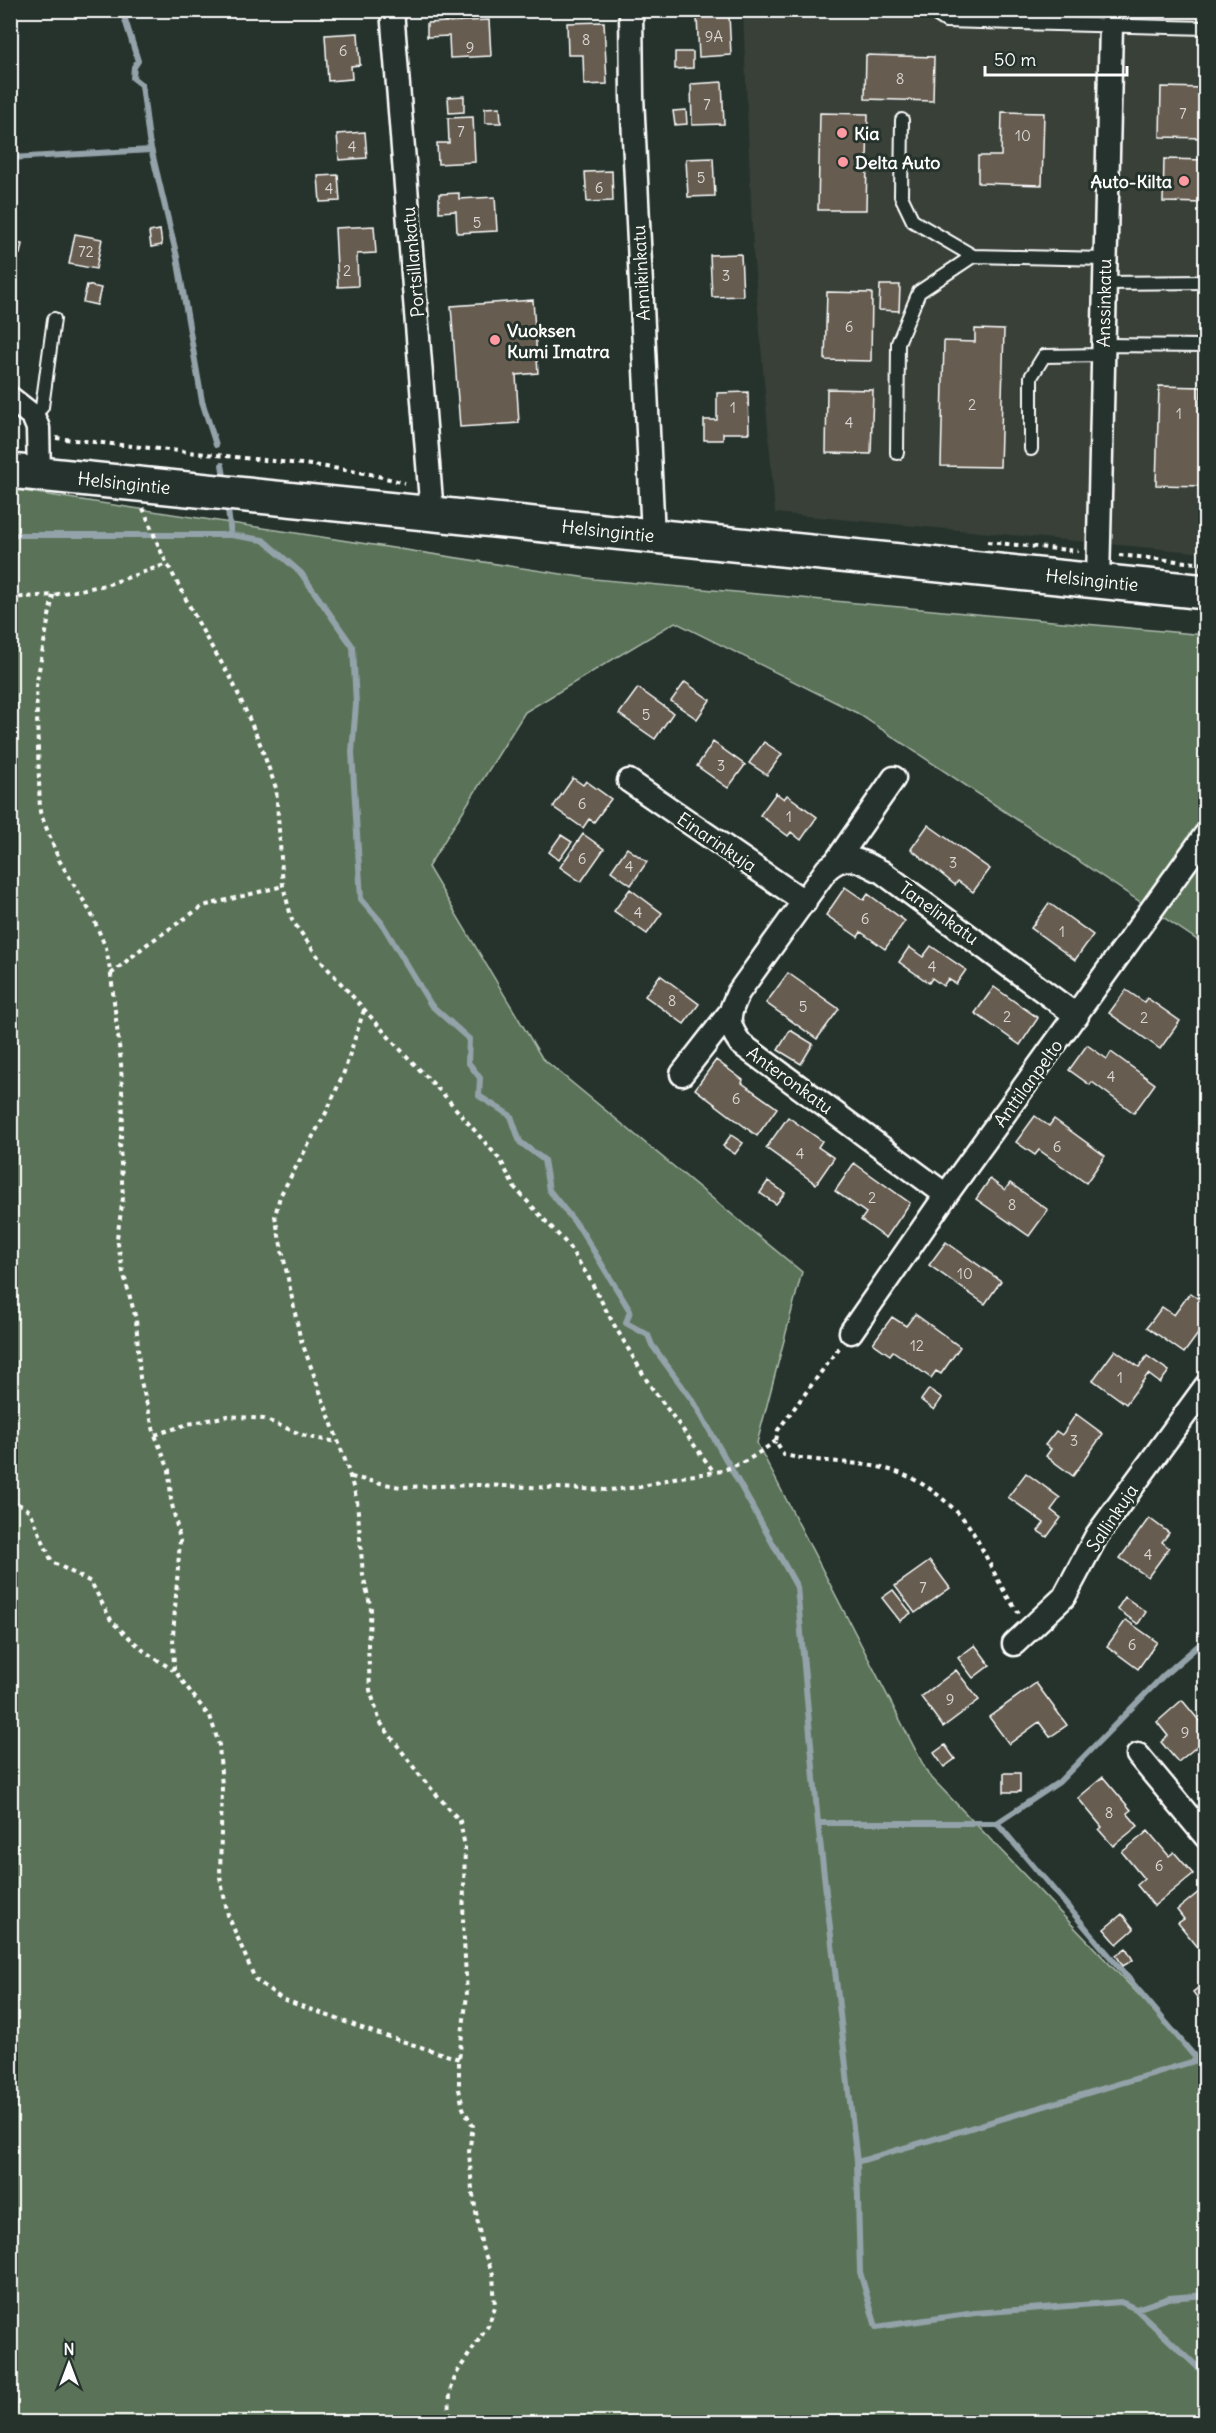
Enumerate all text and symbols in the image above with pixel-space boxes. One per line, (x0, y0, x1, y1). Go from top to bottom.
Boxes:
house number: 9A (705, 27, 723, 46)
house number: 8 (582, 30, 590, 49)
house number: 9 (466, 38, 474, 57)
scale bar (985, 39, 1128, 77)
house number: 6 (339, 41, 347, 60)
text: 50 m (994, 48, 1036, 71)
house number: 8 (896, 69, 904, 88)
house number: 7 (703, 95, 711, 114)
house number: 7 (1179, 104, 1187, 123)
house number: 7 (457, 122, 465, 141)
place label: Kia (854, 122, 879, 145)
marker: Kia (835, 126, 849, 140)
house number: 10 (1015, 126, 1031, 145)
house number: 4 (348, 137, 357, 156)
place label: Delta Auto (855, 151, 940, 174)
marker: Delta Auto (836, 155, 850, 169)
house number: 5 (697, 168, 705, 187)
place label: Auto-Kilta (1091, 170, 1172, 193)
marker: Auto-Kilta (1177, 174, 1191, 188)
house number: 6 (595, 178, 603, 197)
house number: 4 (325, 179, 334, 198)
street label: Portsillankatu (397, 206, 429, 318)
house number: 5 (473, 213, 481, 232)
street label: Annikinkatu (627, 224, 655, 322)
house number: 72 (78, 242, 94, 261)
street label: Anssinkatu (1092, 258, 1116, 348)
house number: 2 (343, 261, 351, 280)
house number: 3 (722, 266, 730, 285)
house number: 6 (845, 317, 853, 336)
place label: Vuoksen Kumi Imatra (507, 319, 610, 363)
marker: Vuoksen Kumi Imatra (488, 333, 502, 347)
house number: 2 (968, 395, 976, 414)
house number: 1 (730, 398, 736, 417)
house number: 1 (1176, 404, 1182, 423)
house number: 4 (845, 413, 854, 432)
street label: Helsingintie (76, 467, 172, 499)
street label: Helsingintie (560, 515, 656, 547)
street label: Helsingintie (1044, 564, 1140, 596)
house number: 5 (642, 705, 650, 724)
house number: 3 (717, 756, 725, 775)
house number: 6 (578, 794, 586, 813)
street label: Einarinkuja (673, 807, 761, 877)
house number: 1 (786, 807, 792, 826)
house number: 6 (578, 849, 586, 868)
house number: 3 (949, 853, 957, 872)
house number: 4 (625, 857, 634, 876)
street label: Tanelinkatu (895, 876, 983, 950)
house number: 4 (634, 903, 643, 922)
house number: 6 (861, 909, 869, 928)
house number: 1 (1059, 922, 1065, 941)
house number: 4 (928, 957, 937, 976)
house number: 8 (668, 991, 676, 1010)
house number: 5 (799, 997, 807, 1016)
house number: 2 (1003, 1007, 1011, 1026)
house number: 2 (1140, 1008, 1148, 1027)
street label: Anttilanpelto (988, 1035, 1068, 1131)
street label: Anteronkatu (742, 1041, 838, 1119)
house number: 4 (1107, 1067, 1116, 1086)
house number: 6 (732, 1089, 740, 1108)
house number: 6 (1053, 1137, 1061, 1156)
house number: 4 (796, 1144, 805, 1163)
house number: 2 (868, 1188, 876, 1207)
house number: 8 (1008, 1195, 1016, 1214)
house number: 10 (957, 1264, 973, 1283)
house number: 12 (910, 1336, 924, 1355)
house number: 1 (1117, 1368, 1123, 1387)
house number: 3 (1070, 1431, 1078, 1450)
street label: Sallinkuja (1081, 1480, 1143, 1556)
house number: 4 (1144, 1545, 1153, 1564)
house number: 7 (919, 1578, 927, 1597)
house number: 6 (1128, 1635, 1136, 1654)
house number: 9 (946, 1690, 954, 1709)
house number: 9 (1181, 1723, 1189, 1742)
house number: 8 (1105, 1803, 1113, 1822)
house number: 6 (1155, 1856, 1163, 1875)
north arrow (39, 2334, 99, 2394)
text: N (63, 2339, 75, 2359)

